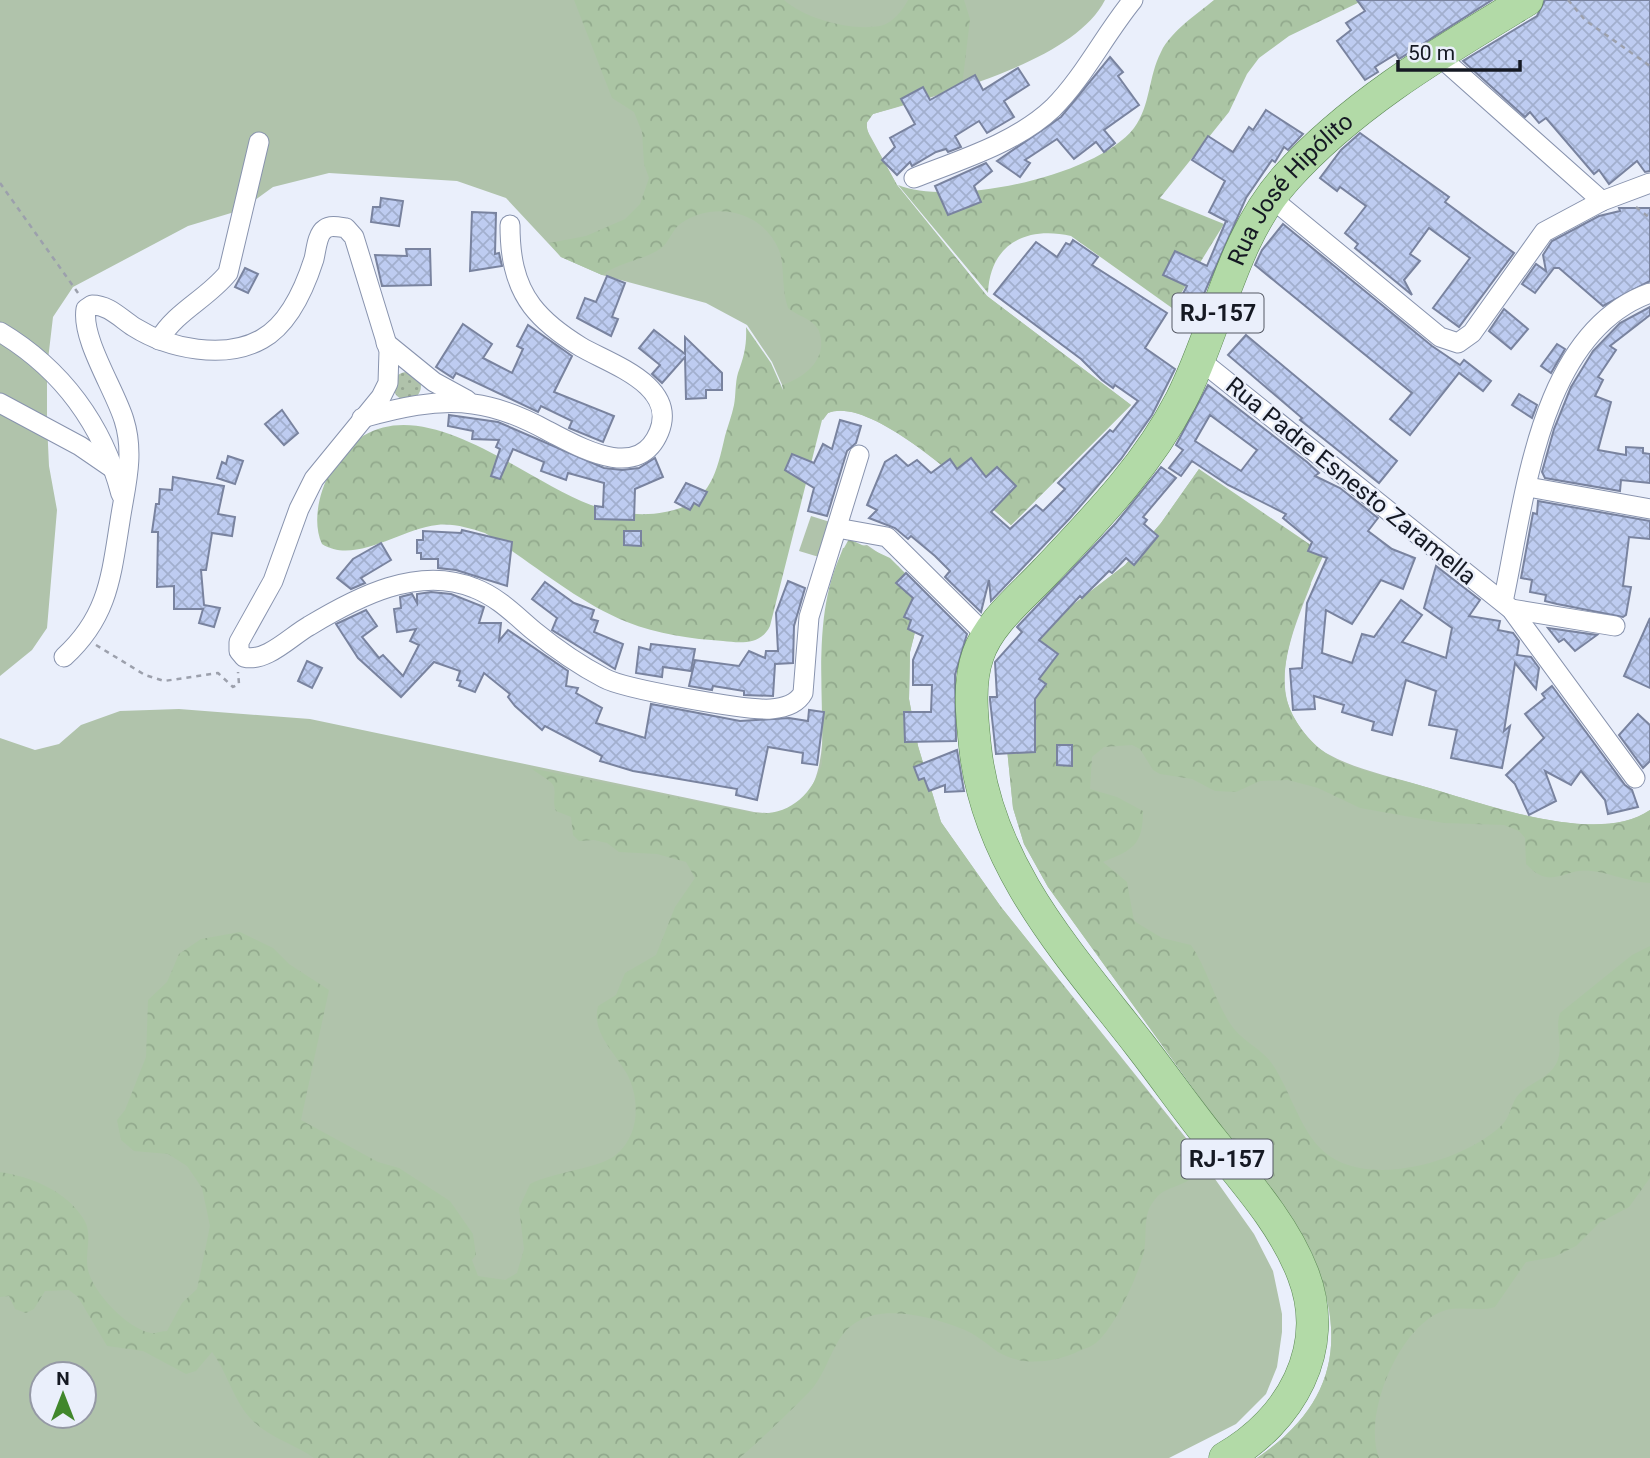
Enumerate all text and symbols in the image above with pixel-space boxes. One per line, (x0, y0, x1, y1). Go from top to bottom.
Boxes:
scale bar (1398, 28, 1520, 72)
text: 50 m (1408, 41, 1455, 65)
street label: Rua José Hipólito (1222, 107, 1359, 269)
road number: RJ-157 (1172, 294, 1264, 332)
street label: Rua Padre Esnesto Zaramella (1220, 371, 1482, 591)
road number: RJ-157 (1182, 1140, 1272, 1178)
north arrow (28, 1360, 98, 1430)
text: N (56, 1367, 70, 1390)

